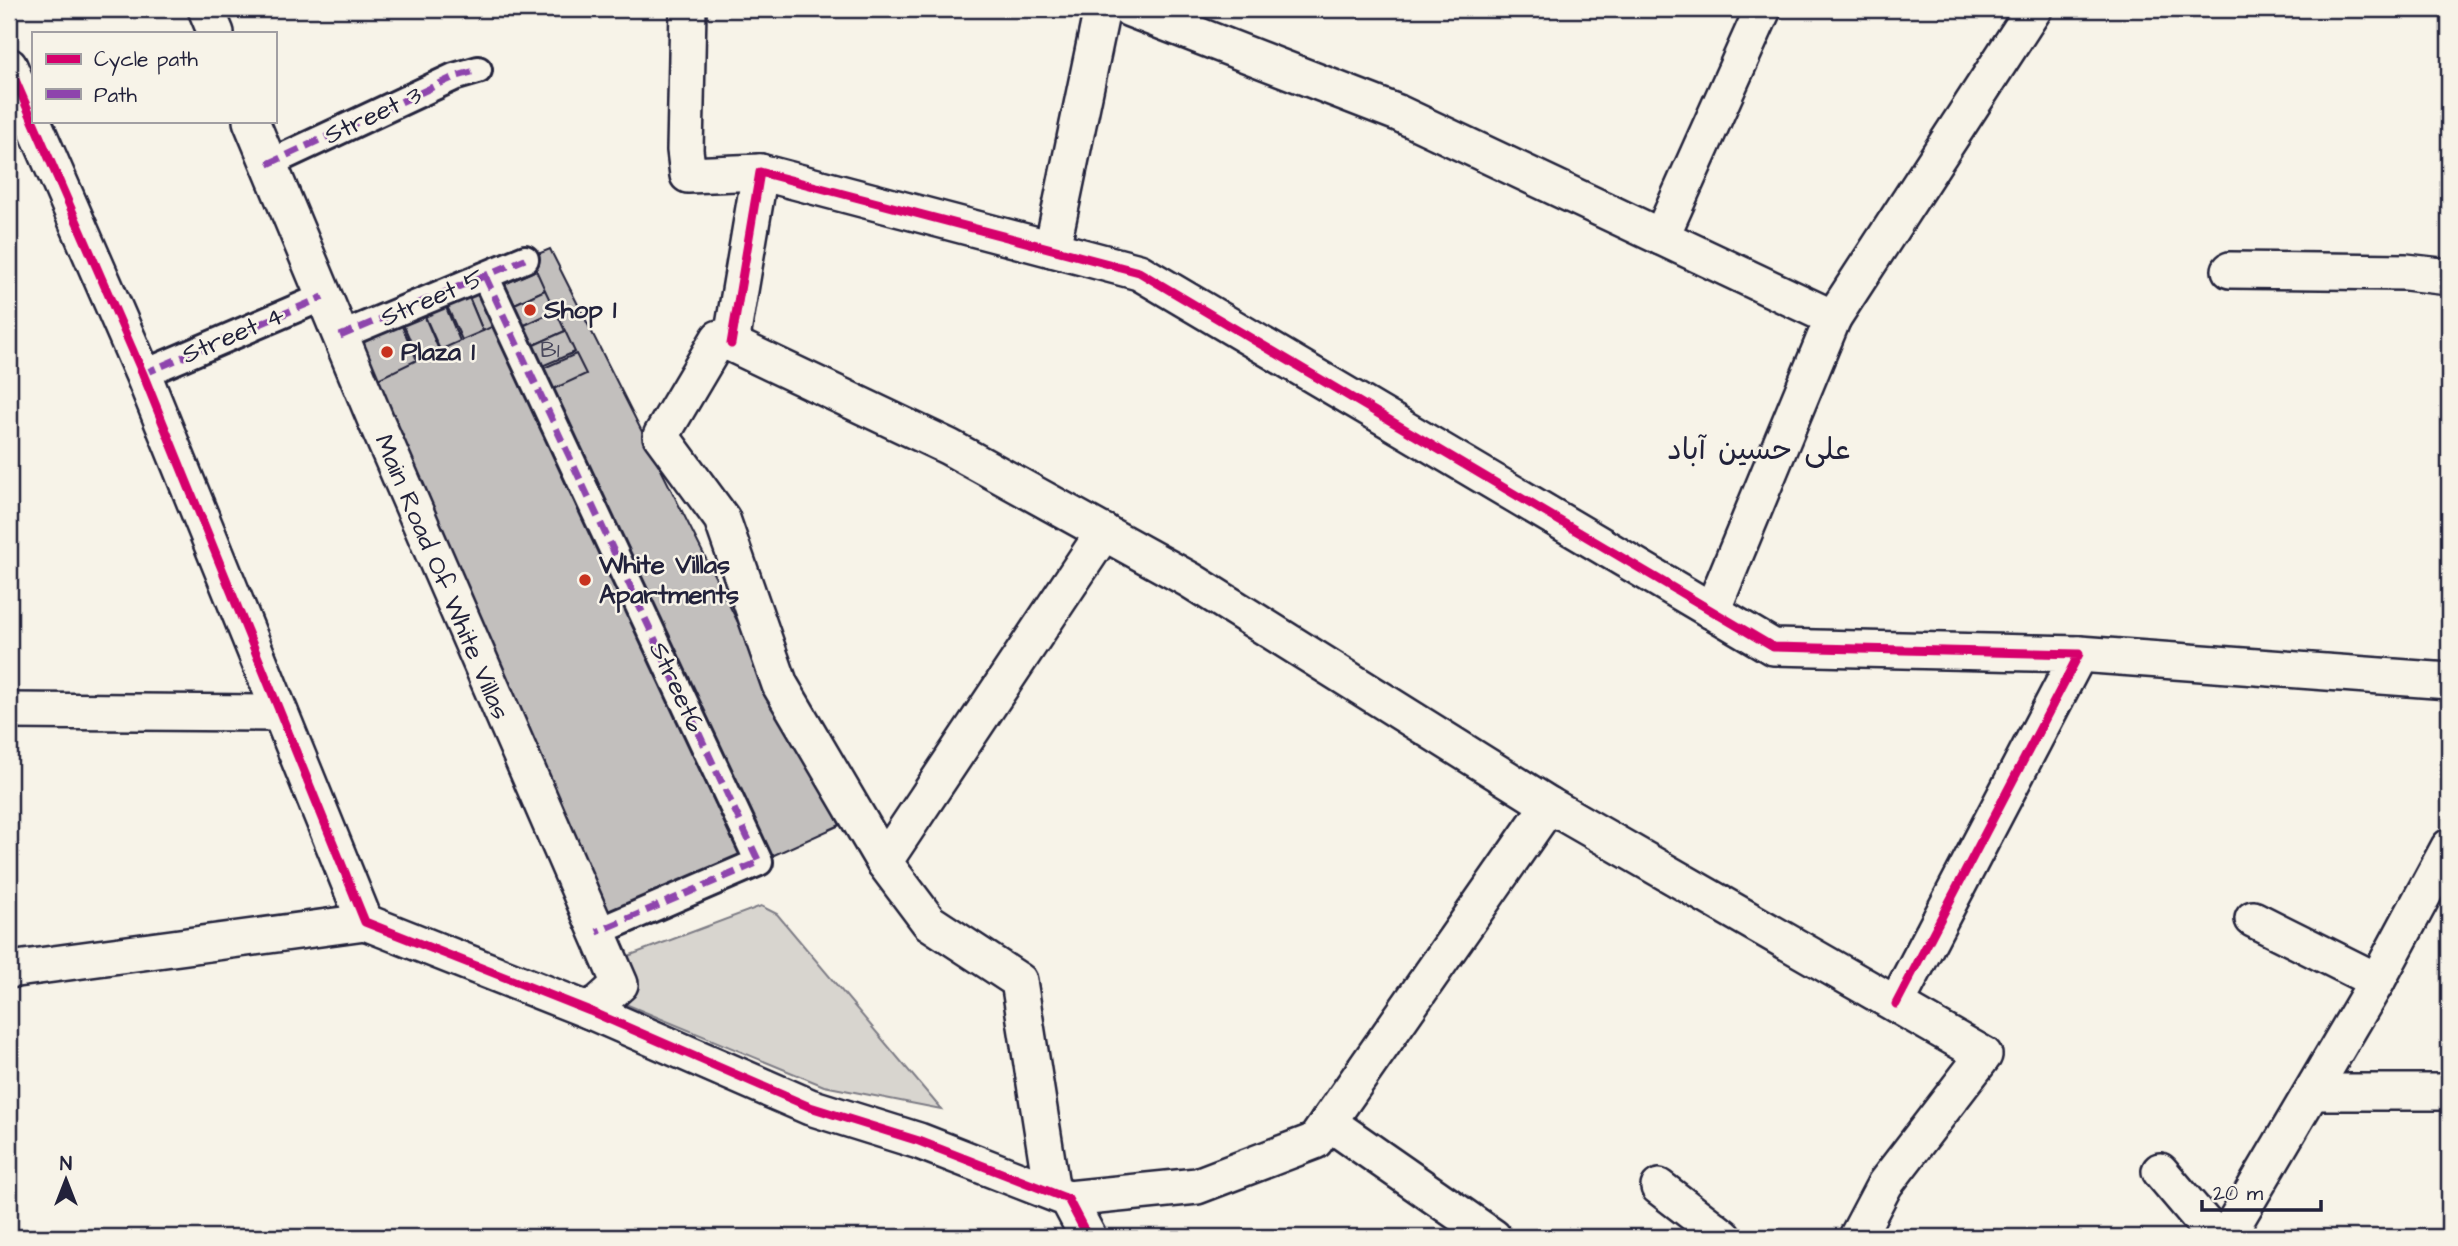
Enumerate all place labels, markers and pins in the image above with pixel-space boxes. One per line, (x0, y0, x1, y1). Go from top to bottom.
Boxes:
place label: Shop 1 (543, 292, 617, 328)
marker: Shop 1 (522, 302, 538, 318)
place label: Plaza 1 (401, 334, 475, 370)
marker: Plaza 1 (379, 344, 395, 360)
place label: White Villas Apartments (598, 547, 739, 613)
marker: White Villas Apartments (577, 572, 593, 588)

